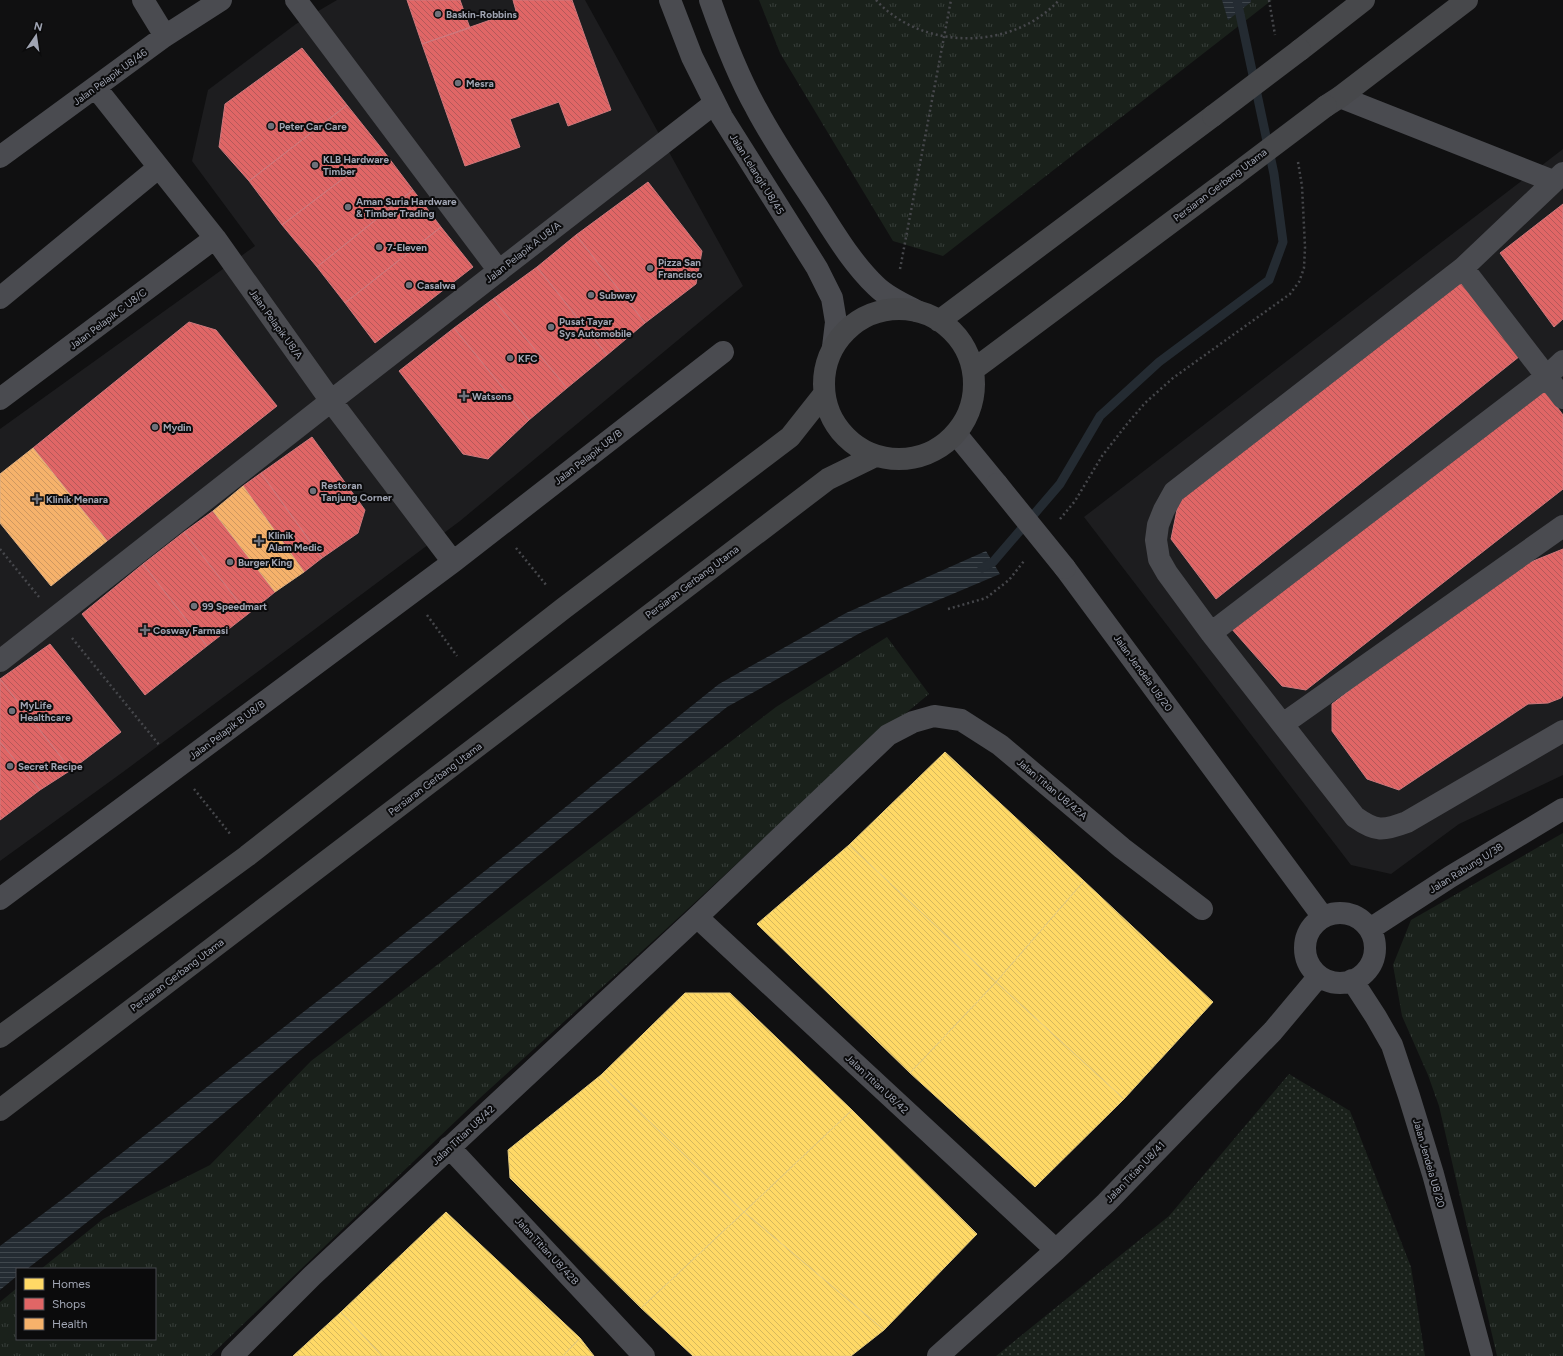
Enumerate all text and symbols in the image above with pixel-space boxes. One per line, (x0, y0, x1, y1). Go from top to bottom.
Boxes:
place label: Baskin-Robbins (446, 8, 517, 21)
marker: Baskin-Robbins (433, 9, 443, 19)
north arrow (16, 16, 56, 56)
text: N (33, 19, 44, 34)
street label: Jalan Pelapik U8/46 (70, 46, 150, 108)
place label: Mesra (466, 77, 494, 90)
marker: Mesra (453, 78, 463, 88)
place label: Peter Car Care (279, 120, 347, 133)
marker: Peter Car Care (266, 121, 276, 131)
street label: Jalan Lelangit U8/45 (727, 131, 787, 217)
street label: Persiaran Gerbang Utama (1171, 146, 1269, 224)
place label: KLB Hardware Timber (323, 153, 389, 178)
marker: KLB Hardware Timber (310, 160, 320, 170)
place label: Aman Suria Hardware & Timber Trading (356, 195, 457, 220)
marker: Aman Suria Hardware & Timber Trading (343, 202, 353, 212)
street label: Jalan Pelapik A U8/A (482, 218, 564, 286)
place label: 7-Eleven (387, 241, 427, 254)
marker: 7-Eleven (374, 242, 384, 252)
place label: Pizza San Francisco (658, 256, 702, 281)
marker: Pizza San Francisco (645, 263, 655, 273)
place label: Casalwa (417, 279, 456, 292)
marker: Casalwa (404, 280, 414, 290)
street label: Jalan Pelapik C U8/C (67, 286, 149, 352)
street label: Jalan Pelapik U8/A (246, 286, 306, 362)
place label: Subway (599, 289, 636, 302)
marker: Subway (586, 290, 596, 300)
place label: Pusat Tayar Sys Automobile (559, 315, 632, 340)
marker: Pusat Tayar Sys Automobile (546, 322, 556, 332)
place label: KFC (518, 352, 537, 365)
marker: KFC (505, 353, 515, 363)
place label: Watsons (472, 390, 512, 403)
marker: Watsons (459, 391, 469, 401)
place label: Mydin (163, 421, 192, 434)
marker: Mydin (150, 422, 160, 432)
street label: Jalan Pelapik U8/B (551, 426, 625, 488)
place label: Restoran Tanjung Corner (321, 479, 392, 504)
marker: Restoran Tanjung Corner (308, 486, 318, 496)
marker: Klinik Menara (31, 493, 43, 505)
place label: Klinik Menara (46, 493, 108, 506)
place label: Klinik Alam Medic (268, 529, 323, 554)
marker: Klinik Alam Medic (253, 535, 265, 547)
street label: Persiaran Gerbang Utama (643, 543, 741, 621)
place label: Burger King (238, 556, 292, 569)
marker: Burger King (225, 557, 235, 567)
place label: 99 Speedmart (202, 600, 267, 613)
marker: 99 Speedmart (189, 601, 199, 611)
place label: Cosway Farmasi (153, 624, 229, 637)
marker: Cosway Farmasi (140, 625, 150, 635)
street label: Jalan Jendela U8/20 (1111, 632, 1175, 714)
street label: Jalan Pelapik B U8/B (187, 697, 267, 763)
place label: MyLife Healthcare (20, 699, 71, 724)
marker: MyLife Healthcare (7, 706, 17, 716)
street label: Persiaran Gerbang Utama (386, 740, 484, 818)
street label: Jalan Titian U8/42A (1014, 756, 1090, 823)
place label: Secret Recipe (18, 760, 83, 773)
marker: Secret Recipe (5, 761, 15, 771)
street label: Jalan Rabung U/38 (1427, 840, 1505, 896)
street label: Persiaran Gerbang Utama (128, 936, 226, 1014)
street label: Jalan Titian U8/42 (843, 1051, 911, 1117)
street label: Jalan Titian U8/42 (429, 1102, 497, 1168)
street label: Jalan Jendela U8/20 (1410, 1117, 1448, 1209)
street label: Jalan Titian U8/41 (1102, 1139, 1168, 1205)
street label: Jalan Titian U8/42B (512, 1214, 582, 1288)
legend (16, 1268, 156, 1340)
text: Homes (52, 1277, 91, 1291)
text: Shops (52, 1297, 86, 1311)
text: Health (52, 1317, 88, 1331)

